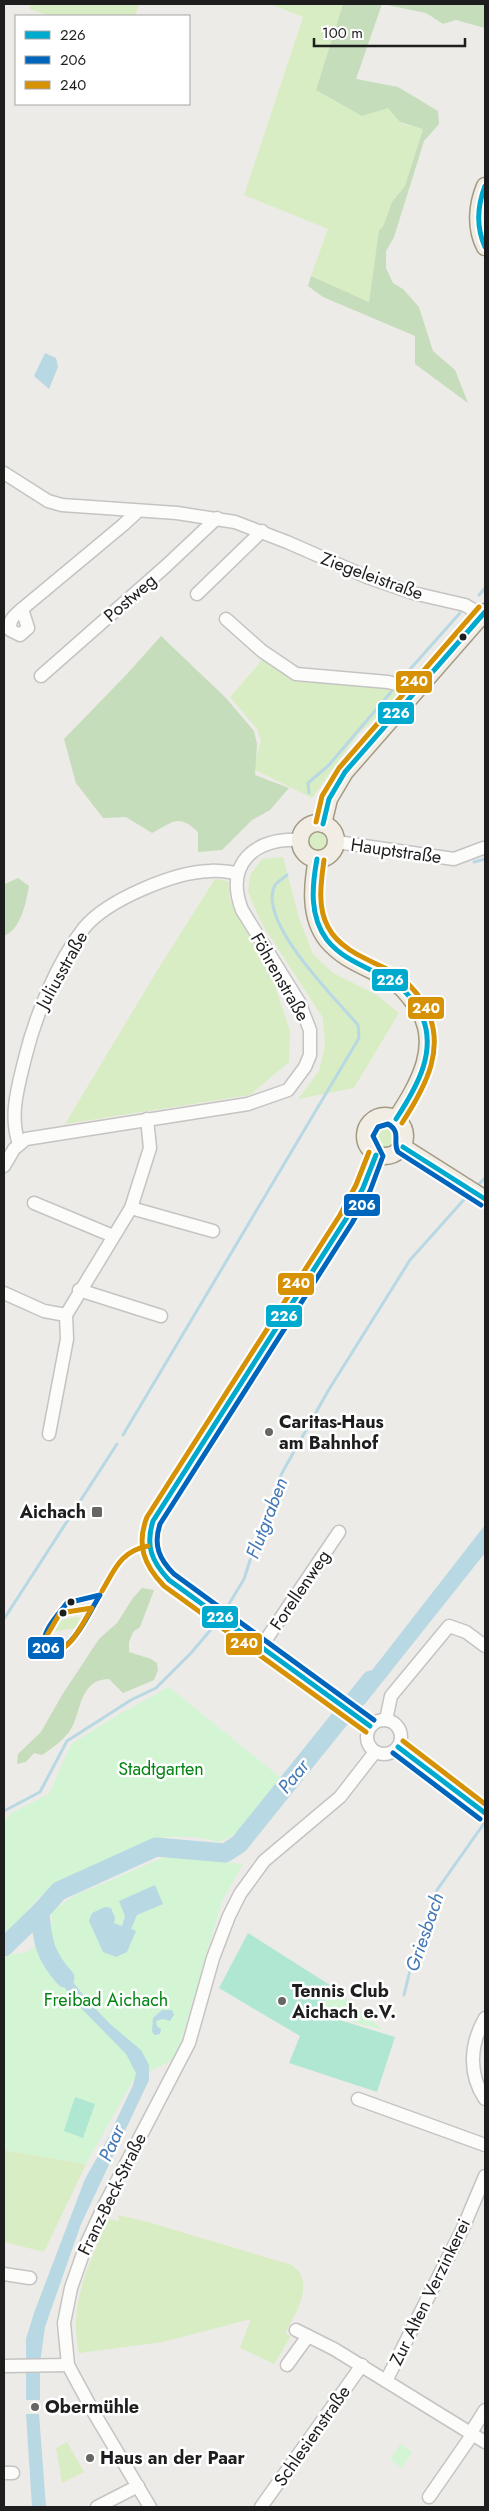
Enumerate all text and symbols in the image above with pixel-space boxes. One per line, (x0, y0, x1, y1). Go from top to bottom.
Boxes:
legend (15, 15, 190, 105)
scale bar (314, 15, 465, 47)
text: 100 m (322, 22, 363, 44)
text: 226 (60, 24, 86, 46)
text: 206 (60, 49, 86, 71)
text: 240 (60, 74, 86, 96)
street label: Ziegeleistraße (317, 545, 427, 607)
street label: Postweg (98, 568, 162, 628)
unlabelled marker (458, 632, 468, 642)
line badge: 240 (395, 670, 433, 694)
text: 240 (400, 671, 428, 691)
line badge: 226 (377, 701, 415, 725)
text: 226 (382, 703, 410, 723)
street label: Hauptstraße (349, 832, 443, 870)
street label: Juliusstraße (29, 926, 94, 1015)
street label: Föhrenstraße (244, 928, 316, 1026)
line badge: 226 (371, 968, 409, 992)
text: 226 (376, 970, 404, 990)
line badge: 240 (407, 996, 445, 1020)
text: 240 (412, 998, 440, 1018)
line badge: 206 (343, 1193, 381, 1217)
text: 206 (348, 1195, 376, 1215)
line badge: 240 (277, 1272, 315, 1296)
text: 240 (282, 1273, 310, 1293)
line badge: 226 (265, 1304, 303, 1328)
text: 226 (270, 1306, 298, 1326)
place label: Caritas-Haus am Bahnhof (279, 1409, 384, 1456)
marker: Caritas-Haus am Bahnhof (263, 1426, 275, 1438)
water label: Flutgraben (239, 1474, 294, 1562)
place label: Aichach (19, 1499, 86, 1525)
marker: Aichach (90, 1505, 104, 1519)
street label: Forellenweg (264, 1545, 336, 1635)
unlabelled marker (66, 1597, 76, 1607)
line badge: 226 (201, 1605, 239, 1629)
text: 226 (206, 1607, 234, 1627)
unlabelled marker (58, 1608, 68, 1618)
line badge: 240 (225, 1632, 263, 1656)
text: 240 (230, 1633, 258, 1653)
line badge: 206 (27, 1636, 65, 1660)
text: 206 (32, 1638, 60, 1658)
water label: Paar (271, 1752, 317, 1799)
park label: Stadtgarten (118, 1756, 204, 1782)
water label: Griesbach (398, 1889, 451, 1975)
place label: Tennis Club Aichach e.V. (291, 1978, 396, 2025)
park label: Freibad Aichach (44, 1987, 168, 2013)
marker: Tennis Club Aichach e.V. (276, 1995, 288, 2007)
water label: Paar (92, 2119, 132, 2166)
street label: Franz-Beck-Straße (71, 2129, 153, 2259)
street label: Zur Alten Verzinkerei (383, 2214, 477, 2370)
street label: Schlesienstraße (268, 2380, 356, 2492)
place label: Obermühle (45, 2394, 139, 2420)
marker: Obermühle (29, 2401, 41, 2413)
place label: Haus an der Paar (100, 2445, 246, 2471)
marker: Haus an der Paar (84, 2452, 96, 2464)

